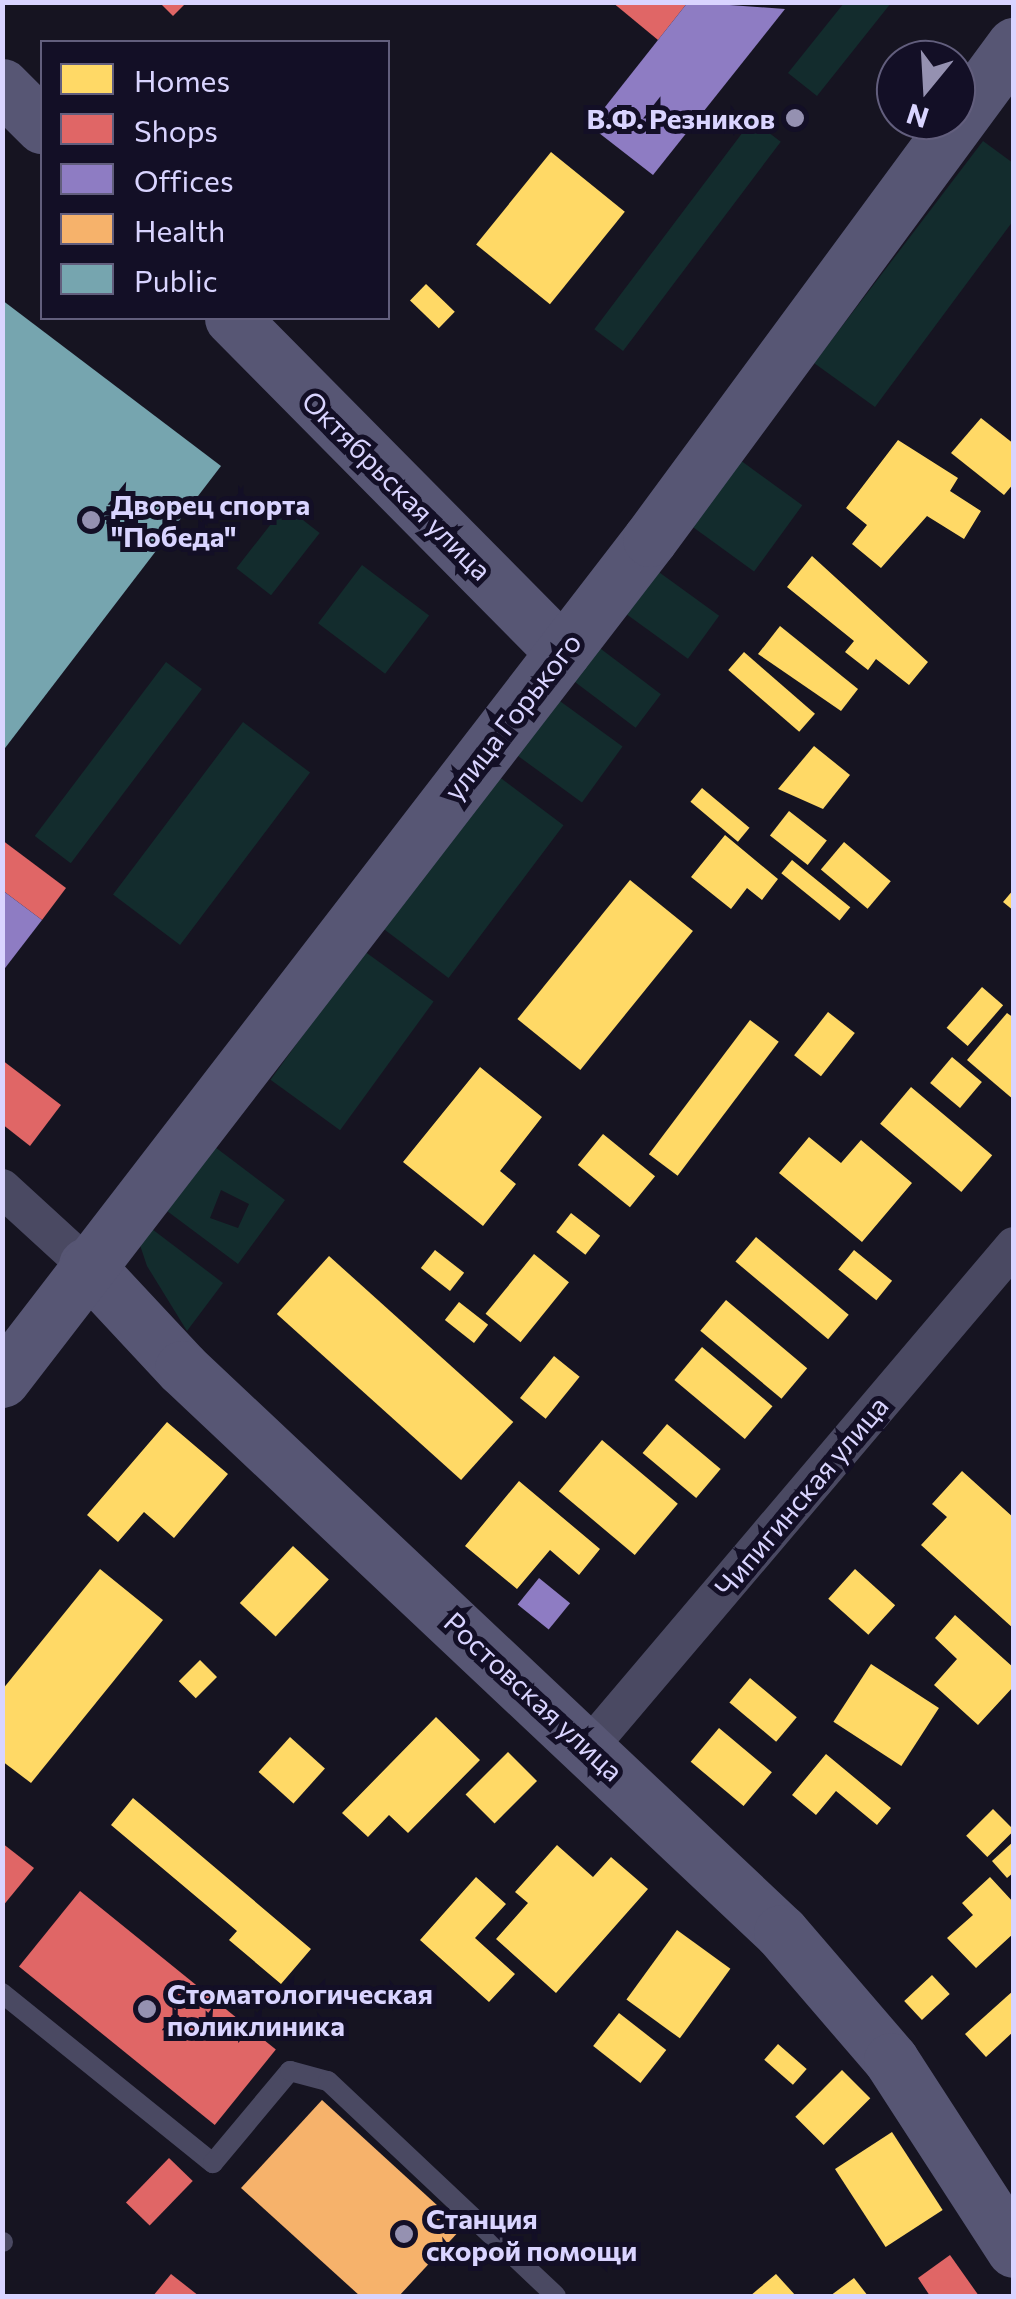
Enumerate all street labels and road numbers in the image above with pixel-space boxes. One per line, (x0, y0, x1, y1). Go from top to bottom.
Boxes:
street label: Октябрьская улица (296, 384, 498, 586)
street label: улица Горького (436, 626, 588, 806)
street label: Чипигинская улица (707, 1389, 895, 1603)
street label: Ростовская улица (438, 1605, 630, 1787)

